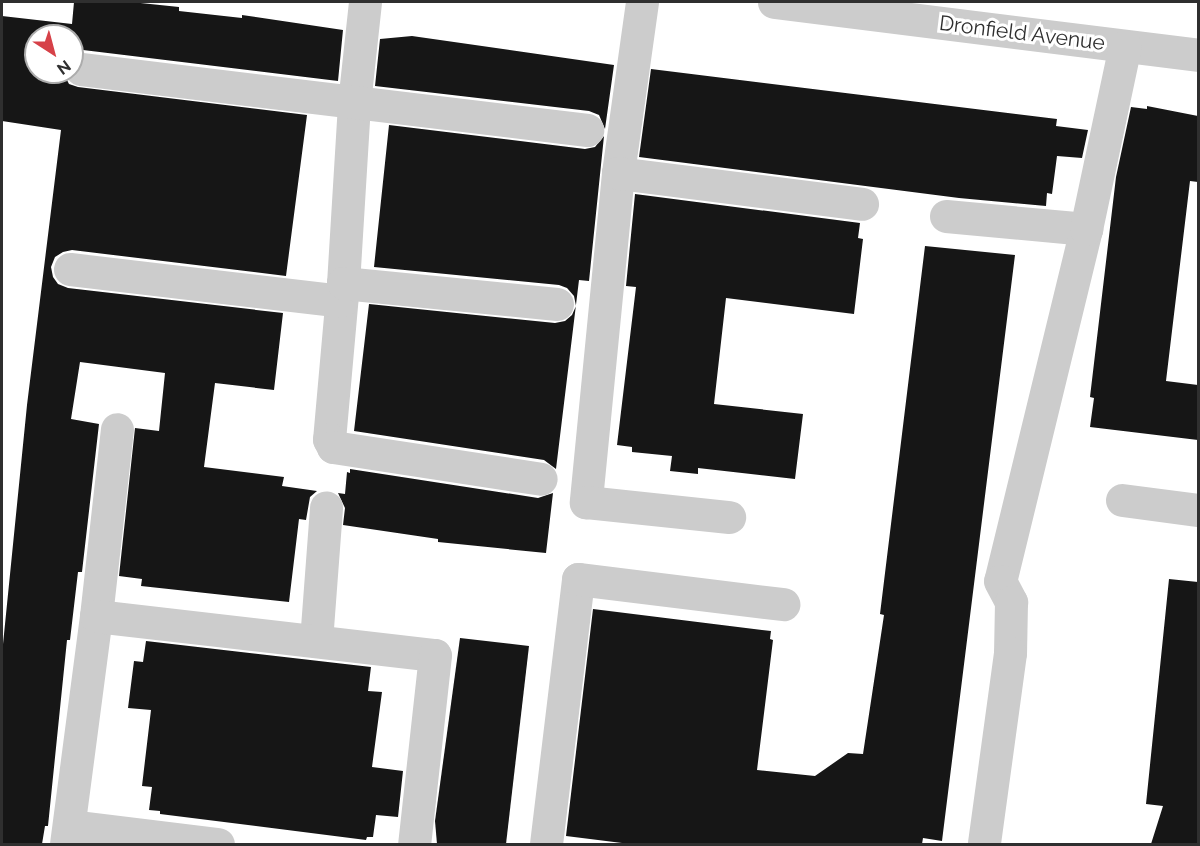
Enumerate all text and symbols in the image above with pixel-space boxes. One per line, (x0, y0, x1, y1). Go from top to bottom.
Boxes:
street label: Dronfield Avenue (937, 10, 1107, 56)
north arrow (24, 24, 84, 84)
text: N (53, 56, 74, 79)

